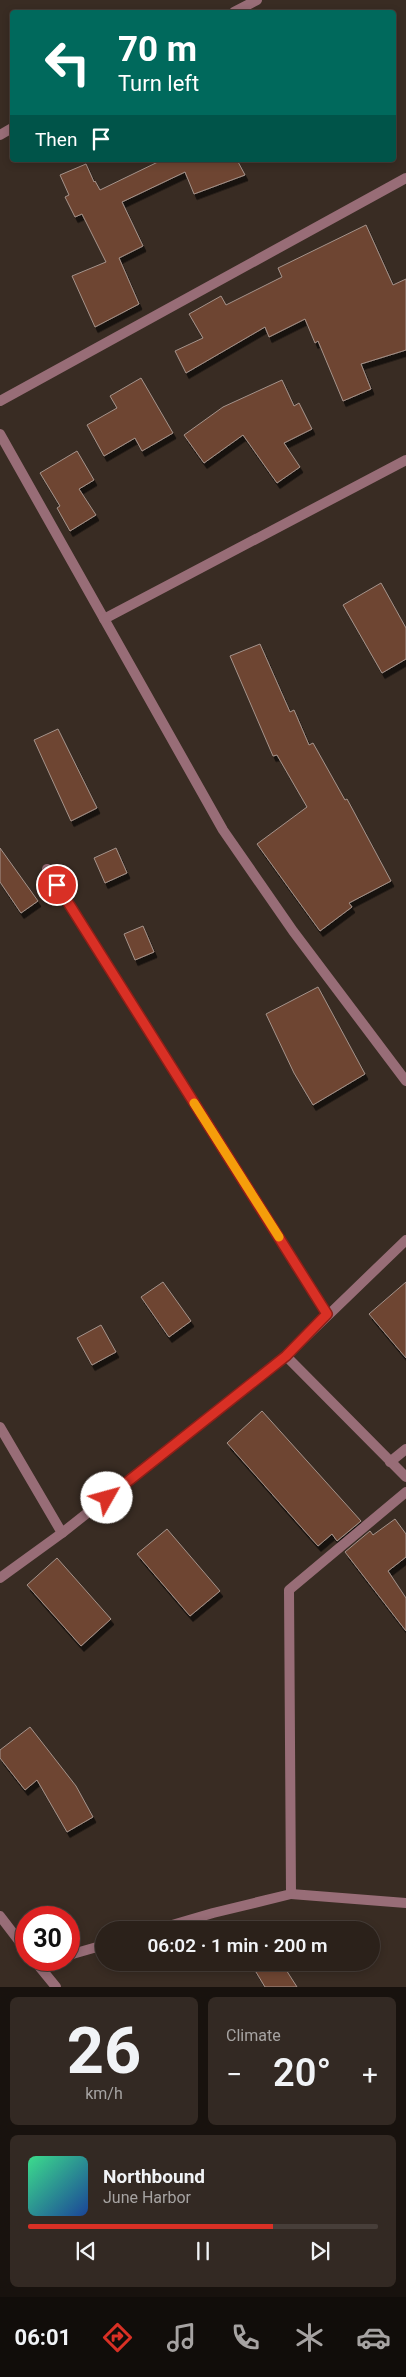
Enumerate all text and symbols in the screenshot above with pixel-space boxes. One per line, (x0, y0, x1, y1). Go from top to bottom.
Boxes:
text: 70 m (118, 29, 197, 70)
icon: left (35, 30, 100, 95)
text: Turn left (118, 71, 199, 96)
icon: arrive (87, 125, 115, 153)
text: Then (35, 128, 77, 151)
pin (36, 864, 78, 906)
icon: arrive (43, 871, 71, 899)
position arrow (80, 1471, 132, 1523)
speed limit sign: 30 (15, 1906, 80, 1971)
text: 06:02 · 1 min · 200 m (147, 1934, 328, 1957)
text: 26 (67, 2013, 141, 2089)
text: Climate (226, 2026, 281, 2045)
text: 20° (273, 2051, 331, 2095)
text: − (226, 2058, 242, 2091)
text: + (362, 2058, 378, 2091)
text: km/h (85, 2084, 123, 2103)
text: Northbound (103, 2165, 205, 2188)
text: June Harbor (103, 2188, 191, 2207)
icon: previous (72, 2237, 100, 2265)
icon: pause (189, 2237, 217, 2265)
icon: next (306, 2237, 334, 2265)
icon: directions (100, 2320, 135, 2355)
icon: music (164, 2320, 199, 2355)
icon: phone (228, 2320, 263, 2355)
icon: climate (292, 2320, 327, 2355)
icon: car (356, 2320, 391, 2355)
text: 06:01 (15, 2325, 71, 2350)

